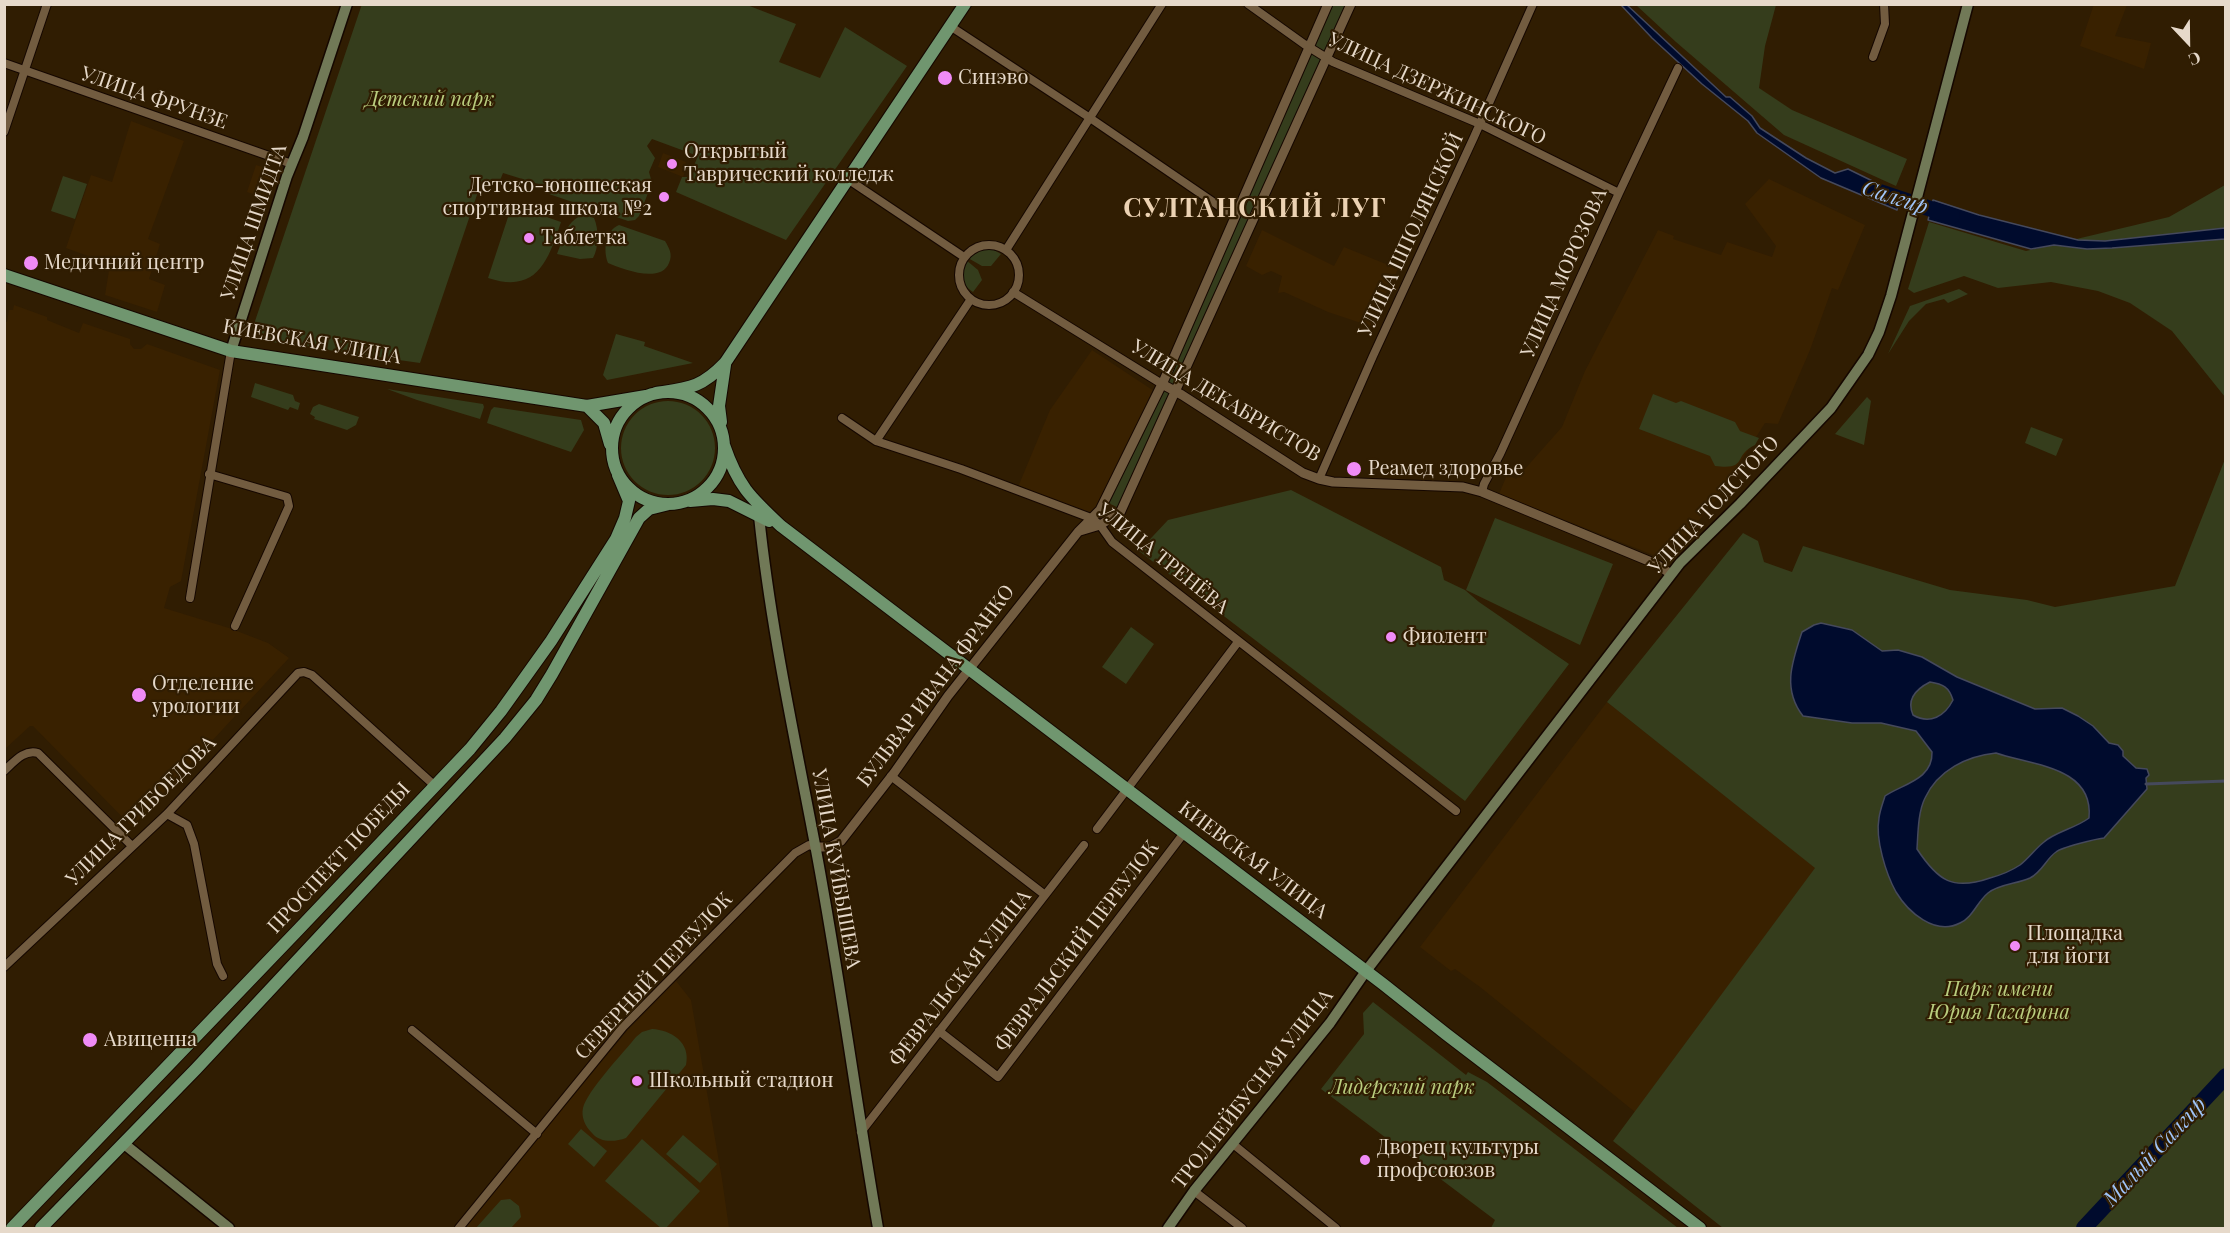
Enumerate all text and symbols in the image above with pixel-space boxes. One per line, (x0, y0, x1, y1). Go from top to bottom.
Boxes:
north arrow (2158, 12, 2218, 72)
street label: УЛИЦА ДЗЕРЖИНСКОГО (1324, 28, 1550, 150)
text: С (2186, 47, 2204, 71)
street label: УЛИЦА ФРУНЗЕ (78, 62, 230, 134)
place label: Синэво (958, 66, 1028, 90)
marker: Синэво (936, 69, 954, 87)
park label: Детский парк (365, 88, 495, 112)
street label: УЛИЦА ШПОЛЯНСКОЙ (1353, 129, 1469, 341)
place label: Открытый Таврический колледж (684, 140, 894, 187)
street label: УЛИЦА ШМИДТА (216, 141, 292, 303)
marker: Открытый Таврический колледж (665, 157, 679, 171)
place label: Детско-юношеская спортивная школа №2 (442, 174, 652, 221)
water label: Салгир (1859, 176, 1931, 220)
street label: УЛИЦА МОРОЗОВА (1516, 185, 1612, 361)
marker: Детско-юношеская спортивная школа №2 (657, 190, 671, 204)
district label: СУЛТАНСКИЙ ЛУГ (1123, 193, 1387, 225)
place label: Таблетка (541, 226, 627, 250)
marker: Таблетка (522, 231, 536, 245)
place label: Медичний центр (44, 251, 204, 275)
marker: Медичний центр (22, 254, 40, 272)
street label: КИЕВСКАЯ УЛИЦА (221, 315, 403, 369)
street label: УЛИЦА ДЕКАБРИСТОВ (1127, 335, 1325, 467)
street label: УЛИЦА ТОЛСТОГО (1644, 431, 1784, 579)
place label: Реамед здоровье (1368, 457, 1523, 481)
marker: Реамед здоровье (1345, 460, 1363, 478)
street label: УЛИЦА ТРЕНЁВА (1092, 499, 1234, 619)
street label: БУЛЬВАР ИВАНА ФРАНКО (852, 580, 1020, 792)
place label: Фиолент (1403, 625, 1487, 649)
marker: Фиолент (1384, 630, 1398, 644)
place label: Отделение урологии (152, 672, 254, 719)
marker: Отделение урологии (130, 686, 148, 704)
street label: УЛИЦА ГРИБОЕДОВА (61, 731, 221, 891)
street label: УЛИЦА КУЙБЫШЕВА (807, 767, 865, 971)
street label: ПРОСПЕКТ ПОБЕДЫ (263, 777, 415, 939)
street label: КИЕВСКАЯ УЛИЦА (1174, 796, 1332, 924)
street label: ФЕВРАЛЬСКИЙ ПЕРЕУЛОК (990, 836, 1164, 1056)
street label: ФЕВРАЛЬСКАЯ УЛИЦА (884, 885, 1036, 1071)
street label: СЕВЕРНЫЙ ПЕРЕУЛОК (570, 887, 738, 1065)
place label: Площадка для йоги (2027, 922, 2123, 969)
marker: Площадка для йоги (2008, 939, 2022, 953)
park label: Парк имени Юрия Гагарина (1928, 978, 2070, 1025)
street label: ТРОЛЛЕЙБУСНАЯ УЛИЦА (1168, 984, 1338, 1194)
place label: Авиценна (104, 1028, 197, 1052)
marker: Авиценна (81, 1031, 99, 1049)
place label: Школьный стадион (649, 1069, 833, 1093)
marker: Школьный стадион (630, 1074, 644, 1088)
park label: Лидерский парк (1329, 1076, 1475, 1100)
water label: Малый Салгир (2098, 1092, 2212, 1212)
place label: Дворец культуры профсоюзов (1377, 1136, 1539, 1183)
marker: Дворец культуры профсоюзов (1358, 1153, 1372, 1167)

